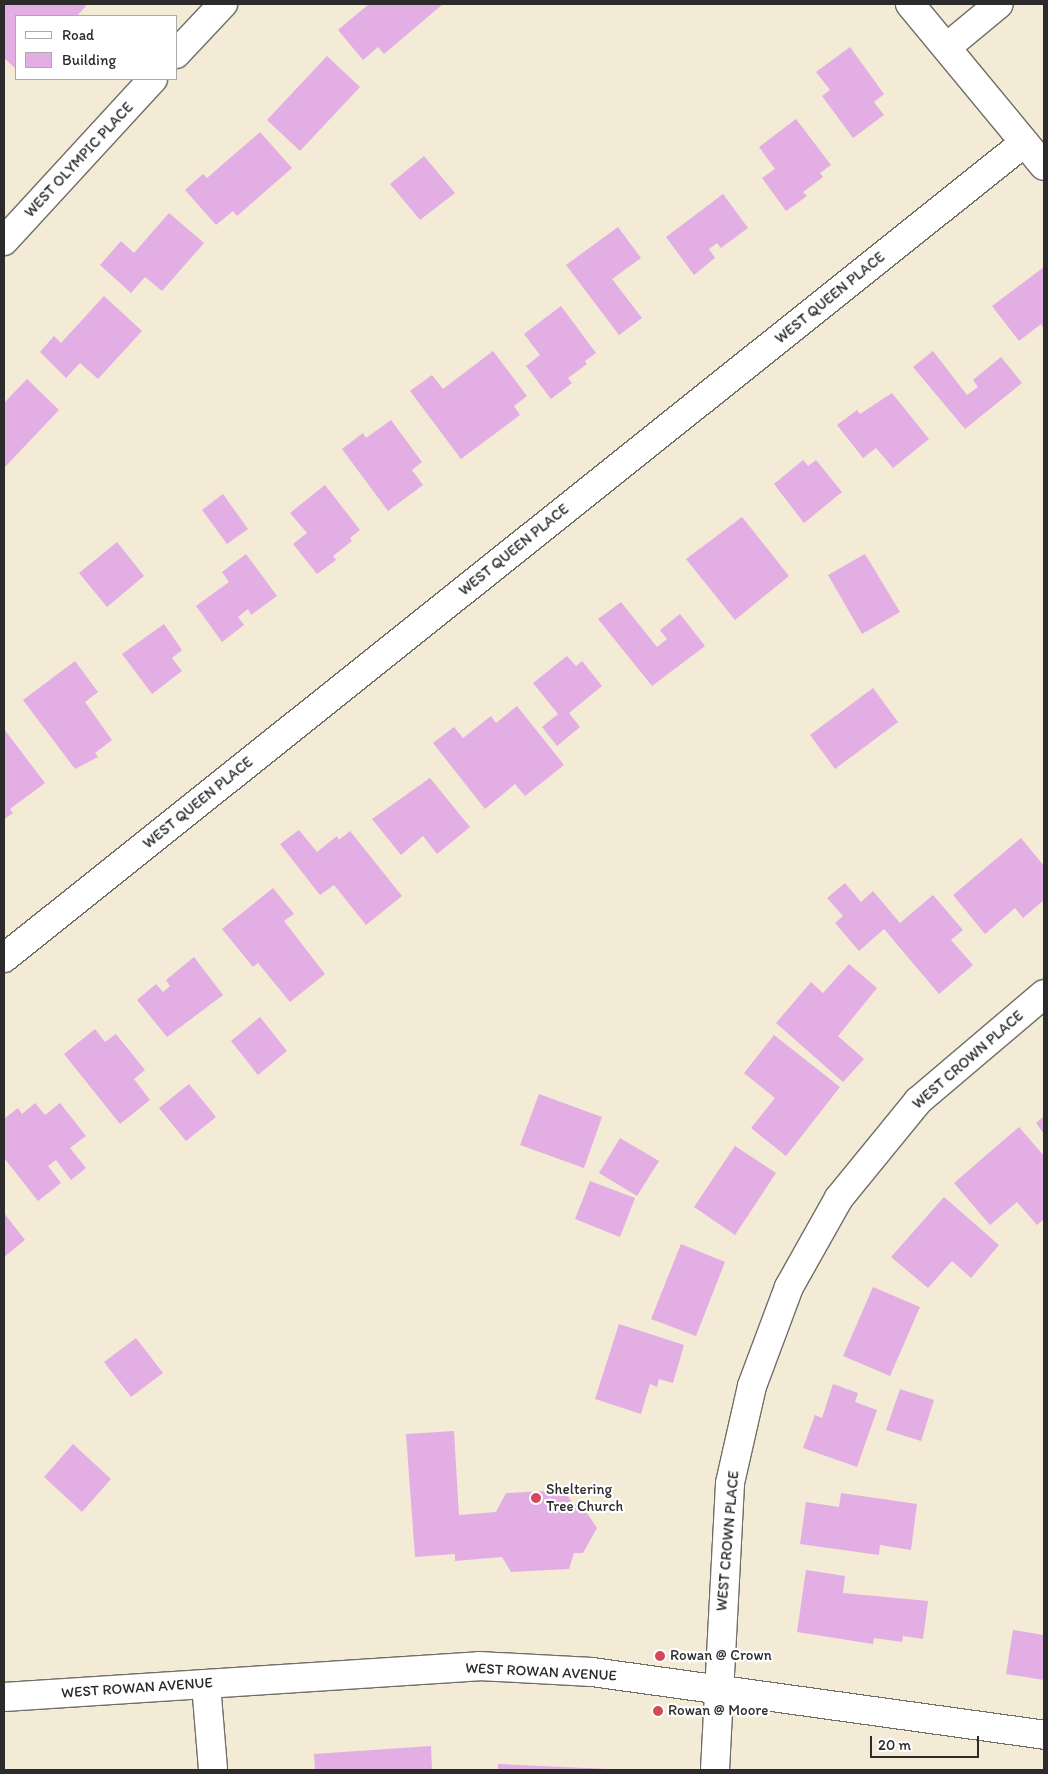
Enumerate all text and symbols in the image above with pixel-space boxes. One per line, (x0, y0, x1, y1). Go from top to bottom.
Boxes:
legend (15, 15, 178, 80)
text: Road (62, 26, 94, 44)
text: Building (62, 51, 116, 69)
street label: WEST OLYMPIC PLACE (22, 99, 136, 221)
street label: WEST QUEEN PLACE (771, 248, 889, 348)
street label: WEST QUEEN PLACE (455, 500, 573, 600)
street label: WEST QUEEN PLACE (139, 753, 257, 853)
street label: WEST CROWN PLACE (909, 1007, 1027, 1113)
street label: WEST CROWN PLACE (713, 1470, 743, 1612)
place label: Sheltering Tree Church (546, 1480, 624, 1515)
marker: Sheltering Tree Church (530, 1492, 542, 1504)
place label: Rowan @ Crown (670, 1647, 772, 1665)
marker: Rowan @ Crown (654, 1650, 666, 1662)
street label: WEST ROWAN AVENUE (465, 1659, 617, 1685)
street label: WEST ROWAN AVENUE (61, 1674, 213, 1702)
place label: Rowan @ Moore (668, 1702, 769, 1720)
marker: Rowan @ Moore (652, 1705, 664, 1717)
scale bar (873, 1726, 982, 1758)
text: 20 m (878, 1736, 911, 1754)

